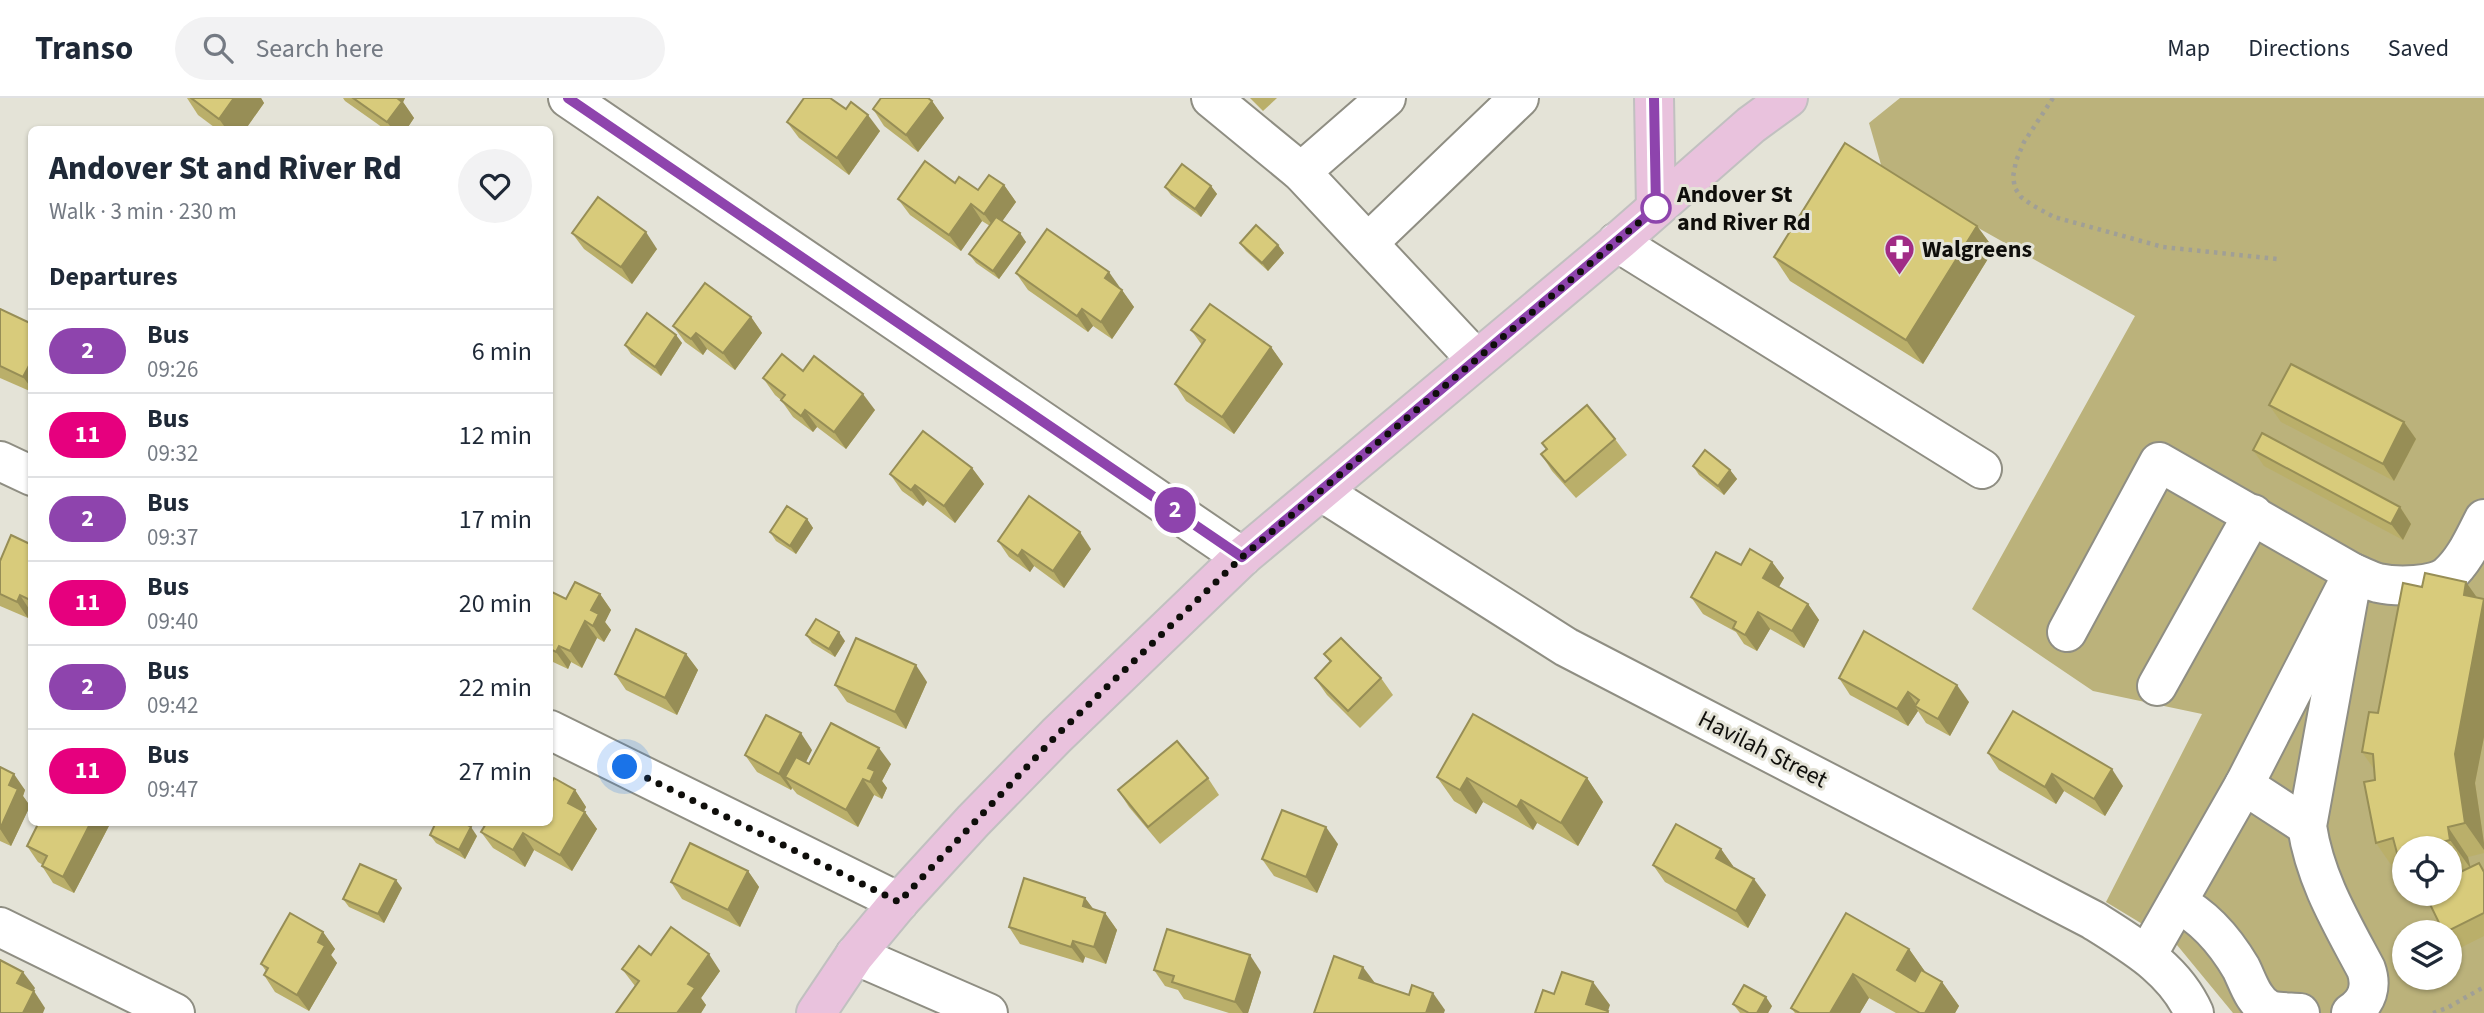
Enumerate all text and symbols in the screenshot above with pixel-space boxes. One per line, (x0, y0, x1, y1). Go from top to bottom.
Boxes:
search box (175, 17, 665, 80)
text: Transo (35, 25, 133, 72)
icon: search (199, 29, 237, 67)
text: Search here (255, 30, 384, 67)
text: Map (2167, 31, 2210, 66)
text: Directions (2248, 31, 2350, 66)
text: Saved (2388, 31, 2449, 66)
text: Andover St and River Rd (49, 145, 402, 192)
button: heart (458, 149, 532, 223)
place label: Andover St and River Rd (1676, 177, 1811, 240)
marker: Andover St and River Rd (1641, 193, 1671, 223)
text: Walk · 3 min · 230 m (49, 195, 237, 228)
pharmacy icon: Walgreens (1882, 232, 1916, 276)
place label: Walgreens (1922, 232, 2032, 267)
text: Departures (49, 258, 177, 295)
text: Bus (147, 316, 189, 353)
text: 2 (81, 333, 94, 368)
text: 6 min (472, 333, 532, 370)
text: 09:26 (147, 353, 198, 386)
text: Bus (147, 400, 189, 437)
text: 11 (75, 417, 100, 452)
text: 12 min (459, 417, 532, 454)
text: 09:32 (147, 437, 198, 470)
text: Bus (147, 484, 189, 521)
line badge: 2 (1152, 487, 1198, 533)
text: 2 (1169, 492, 1181, 527)
text: 2 (81, 501, 94, 536)
text: 17 min (459, 501, 532, 538)
text: 09:37 (147, 521, 198, 554)
text: Bus (147, 568, 189, 605)
text: 11 (75, 585, 100, 620)
text: 20 min (459, 585, 532, 622)
text: 09:40 (147, 605, 198, 638)
text: Bus (147, 652, 189, 689)
text: 2 (81, 669, 94, 704)
text: 22 min (459, 669, 532, 706)
text: 09:42 (147, 689, 198, 722)
street label: Havilah Street (1692, 702, 1834, 797)
text: Bus (147, 736, 189, 773)
your location (607, 749, 642, 784)
text: 11 (75, 753, 100, 788)
text: 27 min (459, 753, 532, 790)
text: 09:47 (147, 773, 198, 806)
map controls (2392, 836, 2462, 990)
button: locate (2392, 836, 2462, 906)
button: layers (2392, 920, 2462, 990)

